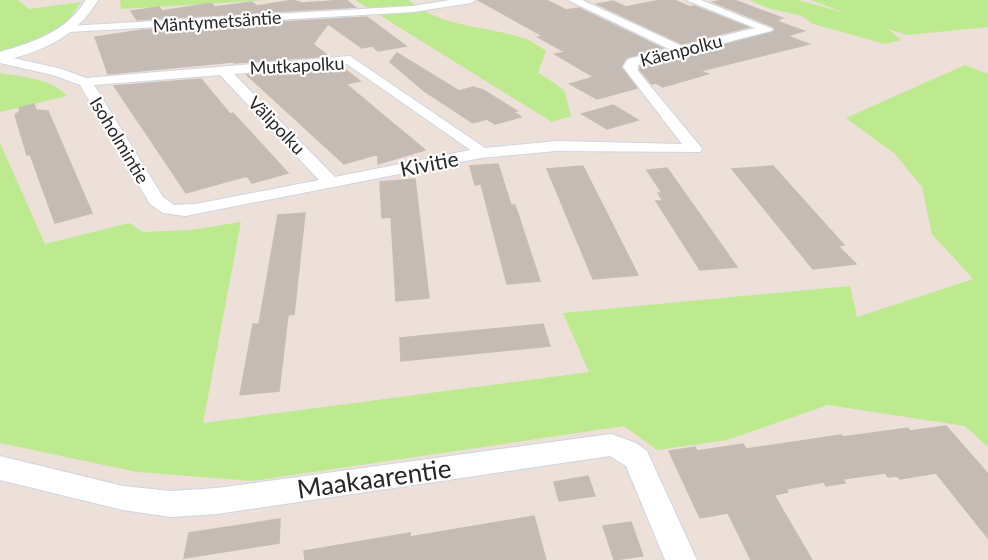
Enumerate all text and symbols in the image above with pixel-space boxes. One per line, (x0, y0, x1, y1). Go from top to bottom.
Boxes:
street label: Mäntymetsäntie (152, 6, 282, 36)
street label: Käenpolku (638, 29, 724, 71)
street label: Mutkapolku (249, 52, 345, 78)
street label: Välipolku (244, 91, 310, 159)
street label: Isoholmintie (86, 93, 154, 187)
street label: Kivitie (398, 145, 460, 181)
street label: Maakaarentie (295, 451, 453, 505)

